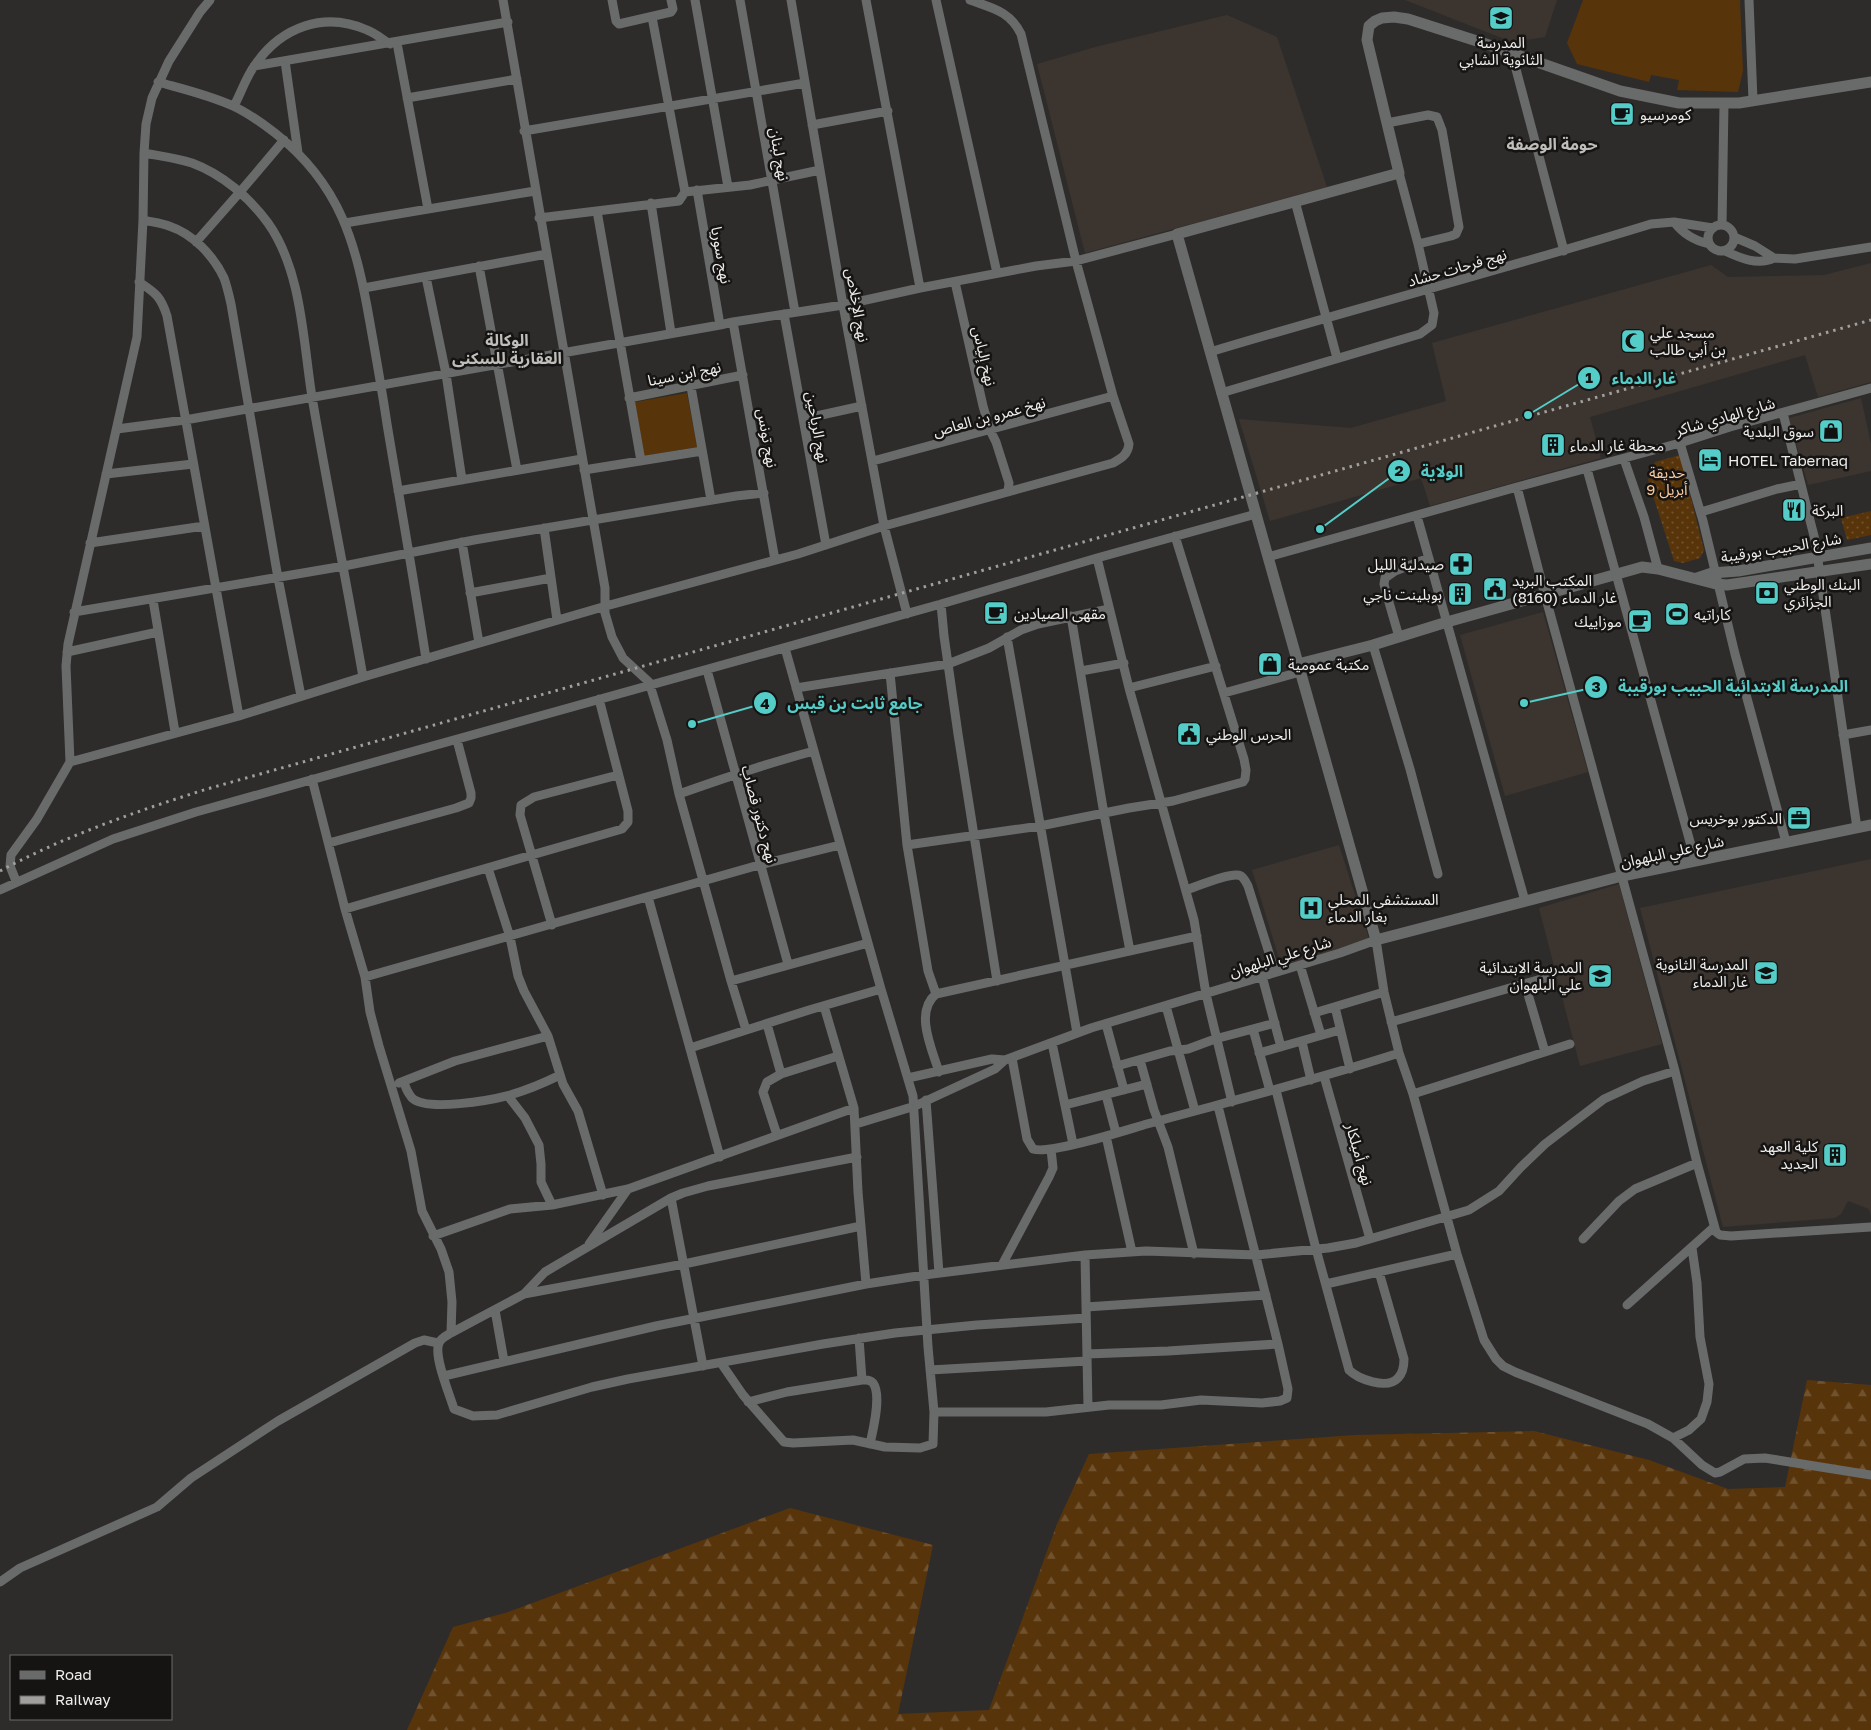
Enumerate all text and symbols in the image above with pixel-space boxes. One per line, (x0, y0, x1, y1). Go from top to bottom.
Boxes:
school or university icon: المدرسة الثانوية الشابي (1488, 5, 1514, 31)
place label: المدرسة الثانوية الشابي (1459, 33, 1543, 71)
cafe icon: كومرسيو (1609, 101, 1635, 127)
place label: كومرسيو (1640, 105, 1692, 124)
street label: نهج لبنان (763, 126, 794, 183)
district label: حومة الوصفة (1506, 134, 1598, 154)
street label: نهج سوريا (704, 225, 736, 286)
street label: نهج فرحات حشاد (1405, 244, 1510, 294)
street label: نهج الإخلاص (839, 267, 873, 344)
place label: مسجد علي بن أبي طالب (1650, 323, 1726, 361)
street label: نهخ إلياس (966, 324, 1001, 388)
mosque icon: مسجد علي بن أبي طالب (1620, 328, 1646, 354)
district label: الوكالة العقارية للسكنى (452, 330, 562, 368)
street label: نهج ابن سينا (646, 357, 723, 393)
callout: غار الدماء (1577, 363, 1686, 394)
text: 1 (1585, 368, 1593, 386)
text: غار الدماء (1612, 368, 1676, 388)
street label: نهج الرياحين (799, 390, 833, 465)
street label: نهخ عمرو بن العاص (931, 392, 1048, 444)
street label: شارع الهادي شاكر (1672, 393, 1778, 443)
street label: نهج تونس (750, 407, 782, 470)
shop icon: سوق البلدية (1818, 418, 1844, 444)
place label: سوق البلدية (1743, 422, 1814, 441)
building icon: محطة غار الدماء (1540, 432, 1566, 458)
place label: محطة غار الدماء (1570, 436, 1664, 455)
hotel icon: HOTEL Tabernaq (1697, 447, 1723, 473)
place label: HOTEL Tabernaq (1728, 451, 1848, 469)
callout: الولاية (1386, 456, 1473, 487)
text: 2 (1394, 461, 1404, 479)
text: الولاية (1421, 461, 1463, 481)
park label: حديقة 9 أبريل (1646, 463, 1688, 499)
restaurant icon: البركة (1781, 497, 1807, 523)
place label: البركة (1812, 501, 1843, 520)
street label: شارع الحبيب بورقيبة (1719, 529, 1843, 569)
pharmacy icon: صيدلية الليل (1448, 551, 1474, 577)
place label: صيدلية الليل (1368, 555, 1444, 574)
place label: المكتب البريد غار الدماء (8160) (1512, 571, 1617, 607)
place label: البنك الوطني الجزائري (1784, 575, 1860, 613)
public building icon: المكتب البريد غار الدماء (8160) (1482, 576, 1508, 602)
bank icon: البنك الوطني الجزائري (1754, 580, 1780, 606)
building icon: بوبلينت ناجي (1447, 581, 1473, 607)
place label: بوبلينت ناجي (1363, 585, 1442, 606)
cafe icon: مقهى الصيادين (983, 600, 1009, 626)
sports icon: كاراتيه (1664, 601, 1690, 627)
place label: مقهى الصيادين (1014, 604, 1106, 623)
place label: كاراتيه (1694, 605, 1731, 624)
cafe icon: موزاييك (1627, 608, 1653, 634)
place label: موزاييك (1574, 612, 1622, 631)
shop icon: مكتبة عمومية (1257, 651, 1283, 677)
place label: مكتبة عمومية (1288, 655, 1369, 674)
callout: المدرسة الابتدائية الحبيب بورقيبة (1583, 671, 1858, 702)
text: المدرسة الابتدائية الحبيب بورقيبة (1618, 676, 1848, 696)
text: 3 (1591, 677, 1601, 695)
callout: جامع ثابت بن قیس (753, 688, 933, 719)
text: جامع ثابت بن قیس (787, 693, 923, 716)
text: 4 (760, 694, 770, 712)
public building icon: الحرس الوطني (1176, 721, 1202, 747)
place label: الحرس الوطني (1206, 725, 1291, 746)
street label: نهج دكتور قصاب (734, 763, 782, 866)
office icon: الدكتور بوخريس (1786, 805, 1812, 831)
place label: الدكتور بوخريس (1689, 809, 1782, 828)
street label: شارع علي البلهوان (1619, 831, 1727, 875)
place label: المستشفى المحلي بغار الدماء (1328, 890, 1439, 926)
hospital icon: المستشفى المحلي بغار الدماء (1298, 895, 1324, 921)
street label: شارع علي البلهوان (1227, 932, 1334, 984)
place label: المدرسة الثانوية غار الدماء (1656, 955, 1748, 991)
place label: المدرسة الابتدائية علي البلهوان (1480, 958, 1582, 996)
school or university icon: المدرسة الثانوية غار الدماء (1753, 960, 1779, 986)
school or university icon: المدرسة الابتدائية علي البلهوان (1587, 963, 1613, 989)
street label: نهج أميلكار (1338, 1120, 1377, 1188)
place label: كلية العهد الجديد (1760, 1137, 1819, 1172)
building icon: كلية العهد الجديد (1822, 1142, 1848, 1168)
legend (10, 1655, 172, 1720)
text: Road (55, 1665, 92, 1683)
text: Railway (55, 1690, 111, 1708)

